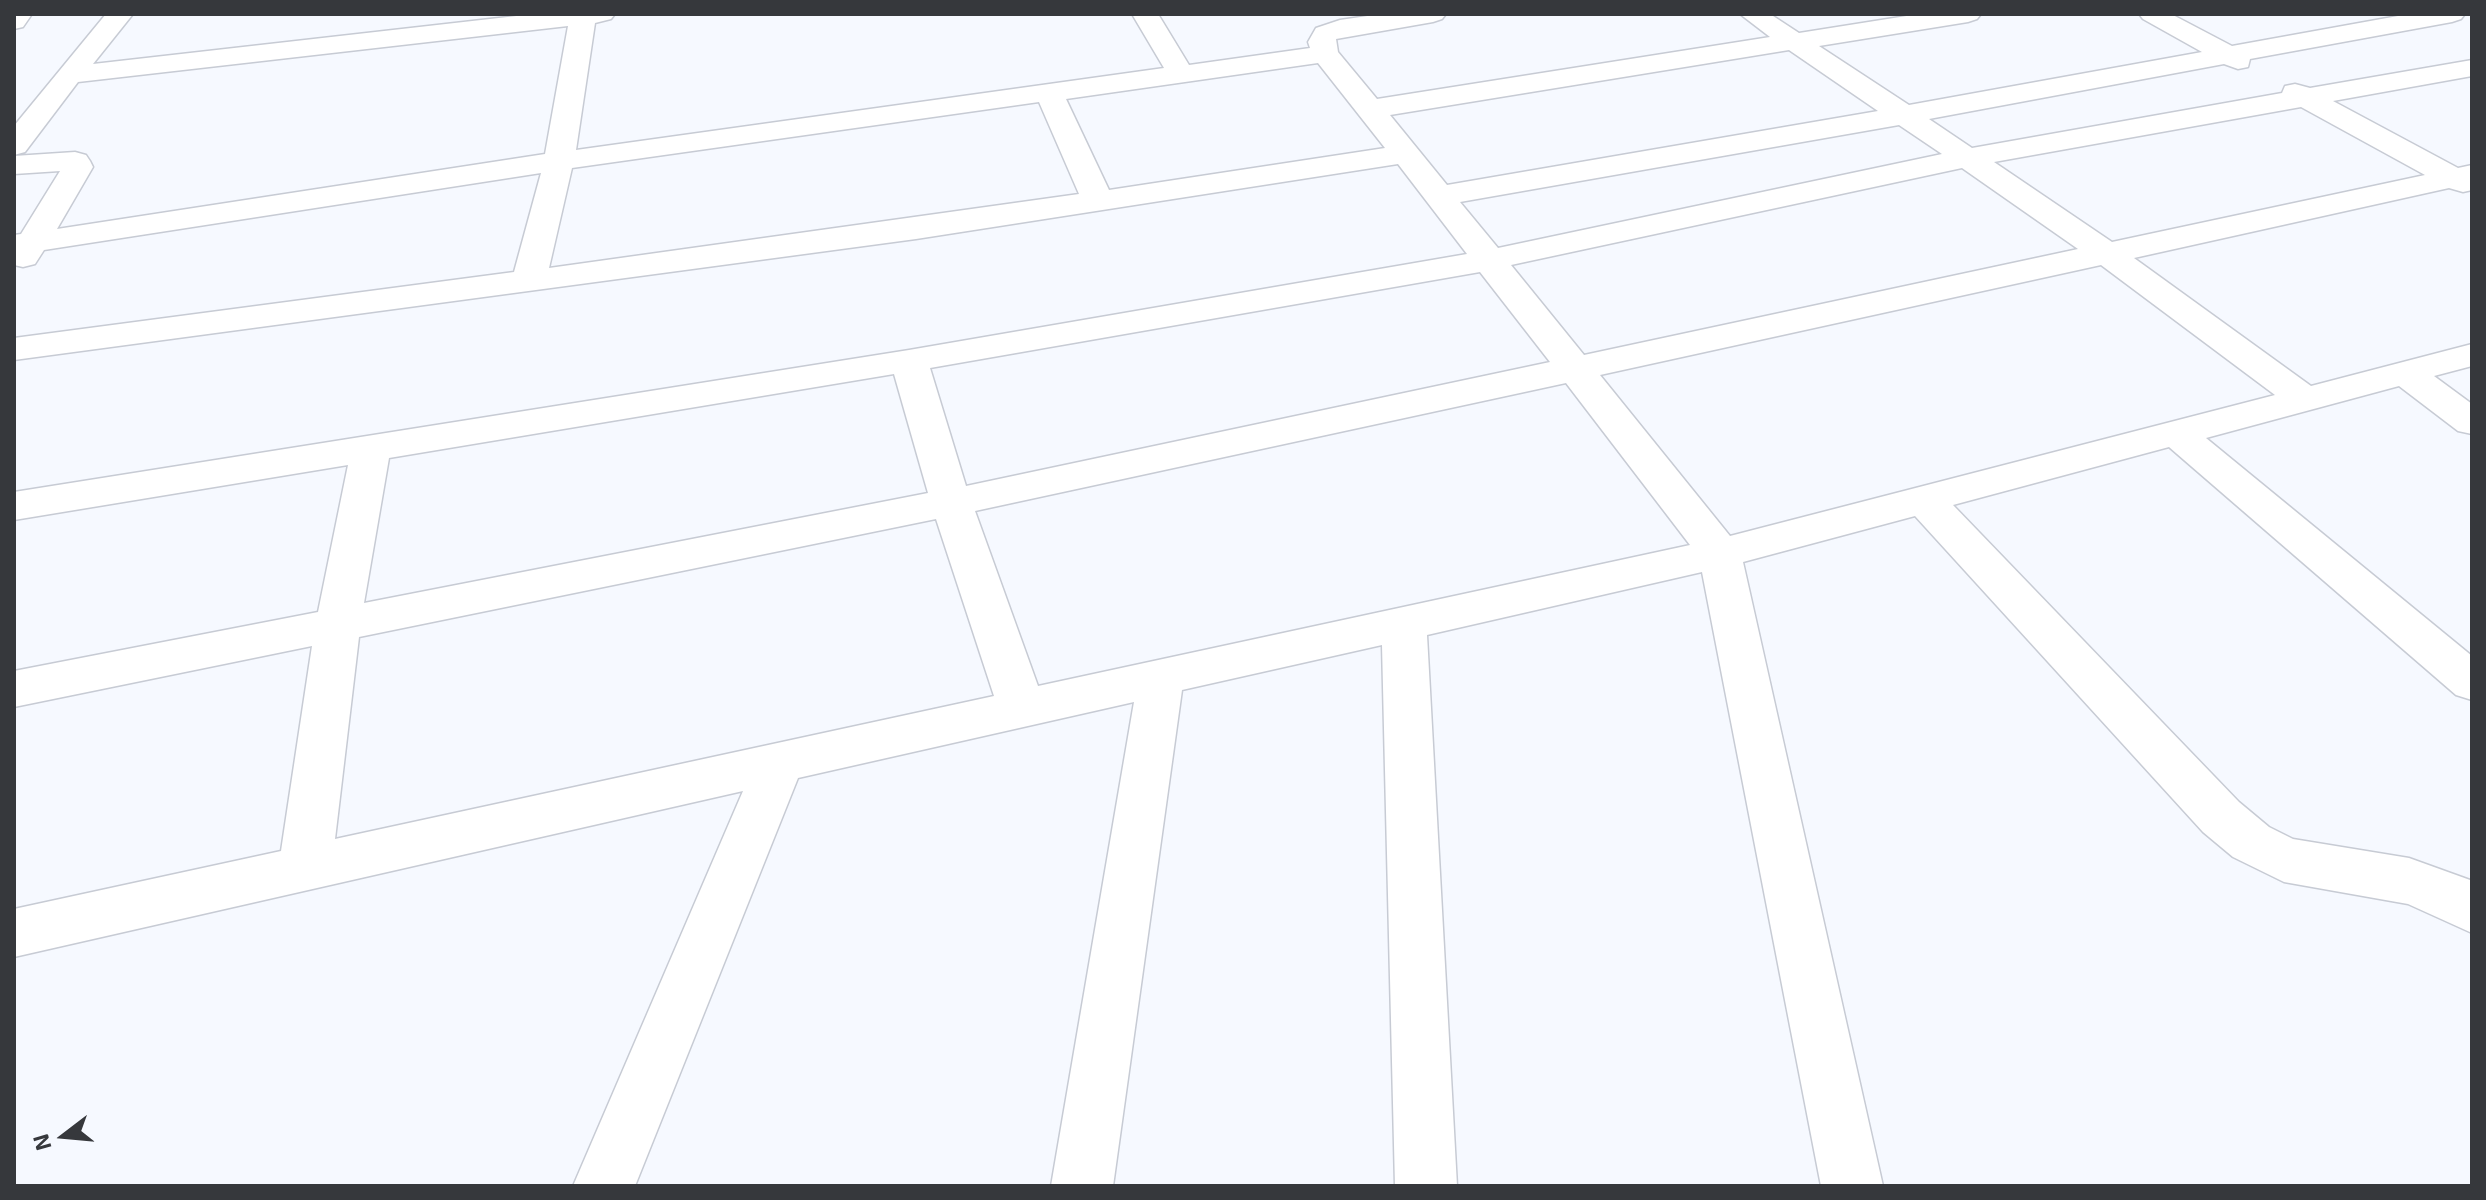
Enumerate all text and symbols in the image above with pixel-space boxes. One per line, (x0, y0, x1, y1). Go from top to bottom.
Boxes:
north arrow (24, 1096, 104, 1176)
text: N (26, 1131, 56, 1154)

